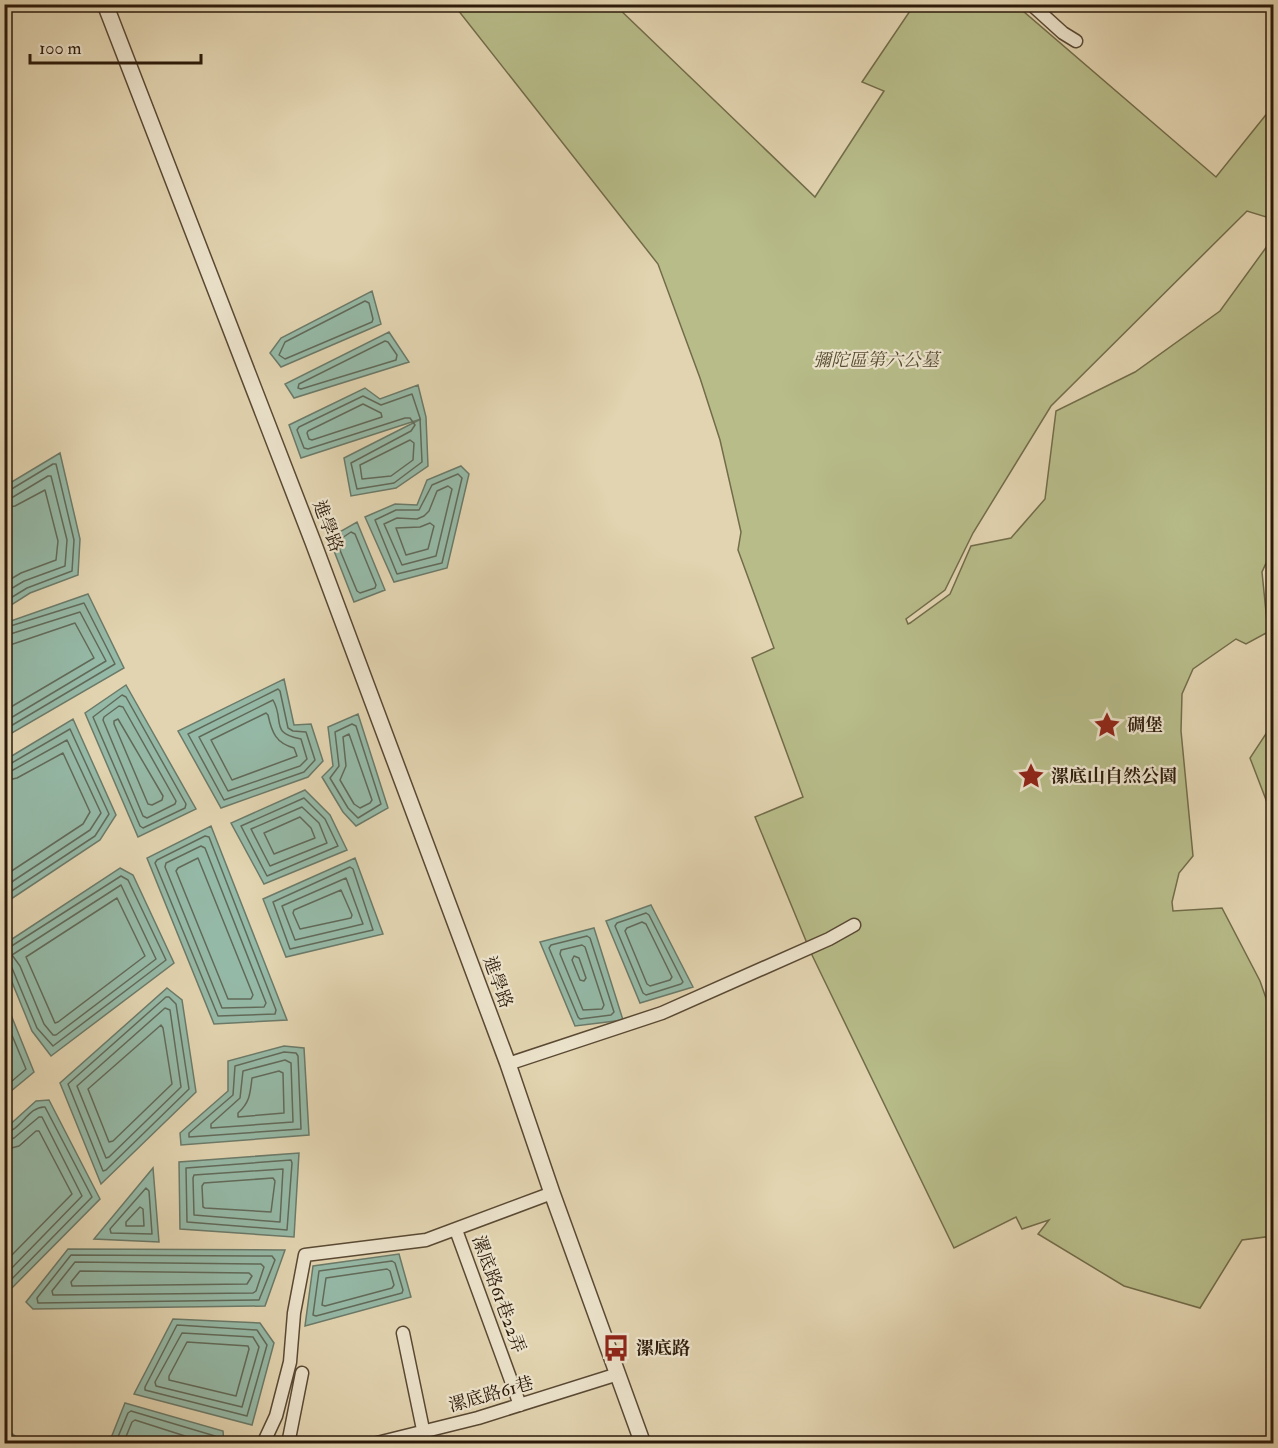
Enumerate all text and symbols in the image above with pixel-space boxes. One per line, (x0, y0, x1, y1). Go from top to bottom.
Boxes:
scale bar (30, 27, 201, 65)
text: 100 m (39, 37, 82, 60)
park label: 彌陀區第六公墓 (813, 349, 942, 372)
street label: 進學路 (307, 497, 348, 556)
place icon: 碉堡 (1092, 710, 1122, 740)
place label: 碉堡 (1127, 714, 1163, 737)
place icon: 漯底山自然公園 (1016, 761, 1046, 791)
place label: 漯底山自然公園 (1051, 765, 1177, 788)
street label: 進學路 (477, 953, 518, 1011)
street label: 漯底路61巷22弄 (467, 1232, 530, 1356)
bus stop icon: 漯底路 (601, 1333, 631, 1363)
place label: 漯底路 (636, 1337, 690, 1360)
street label: 漯底路61巷 (446, 1371, 536, 1418)

